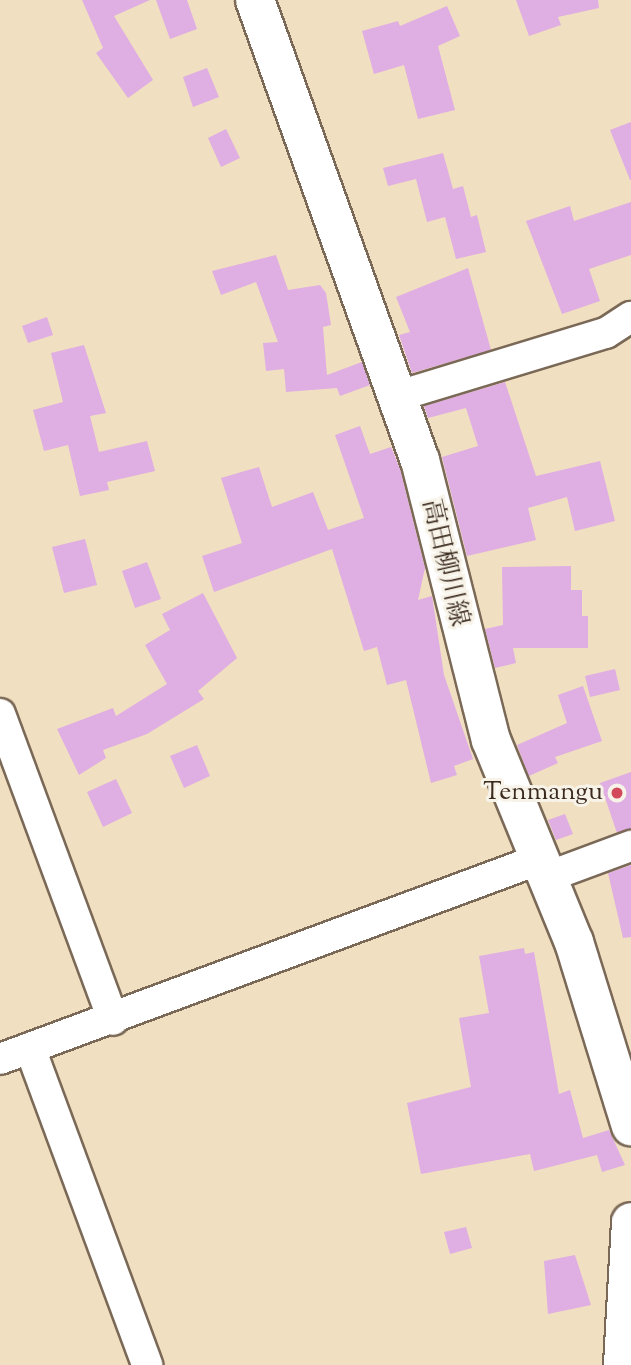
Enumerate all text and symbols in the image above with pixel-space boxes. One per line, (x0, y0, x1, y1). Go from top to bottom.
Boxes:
street label: 高田柳川線 (414, 496, 474, 630)
place label: Tenmangu (483, 777, 603, 809)
marker: Tenmangu (609, 785, 625, 801)

